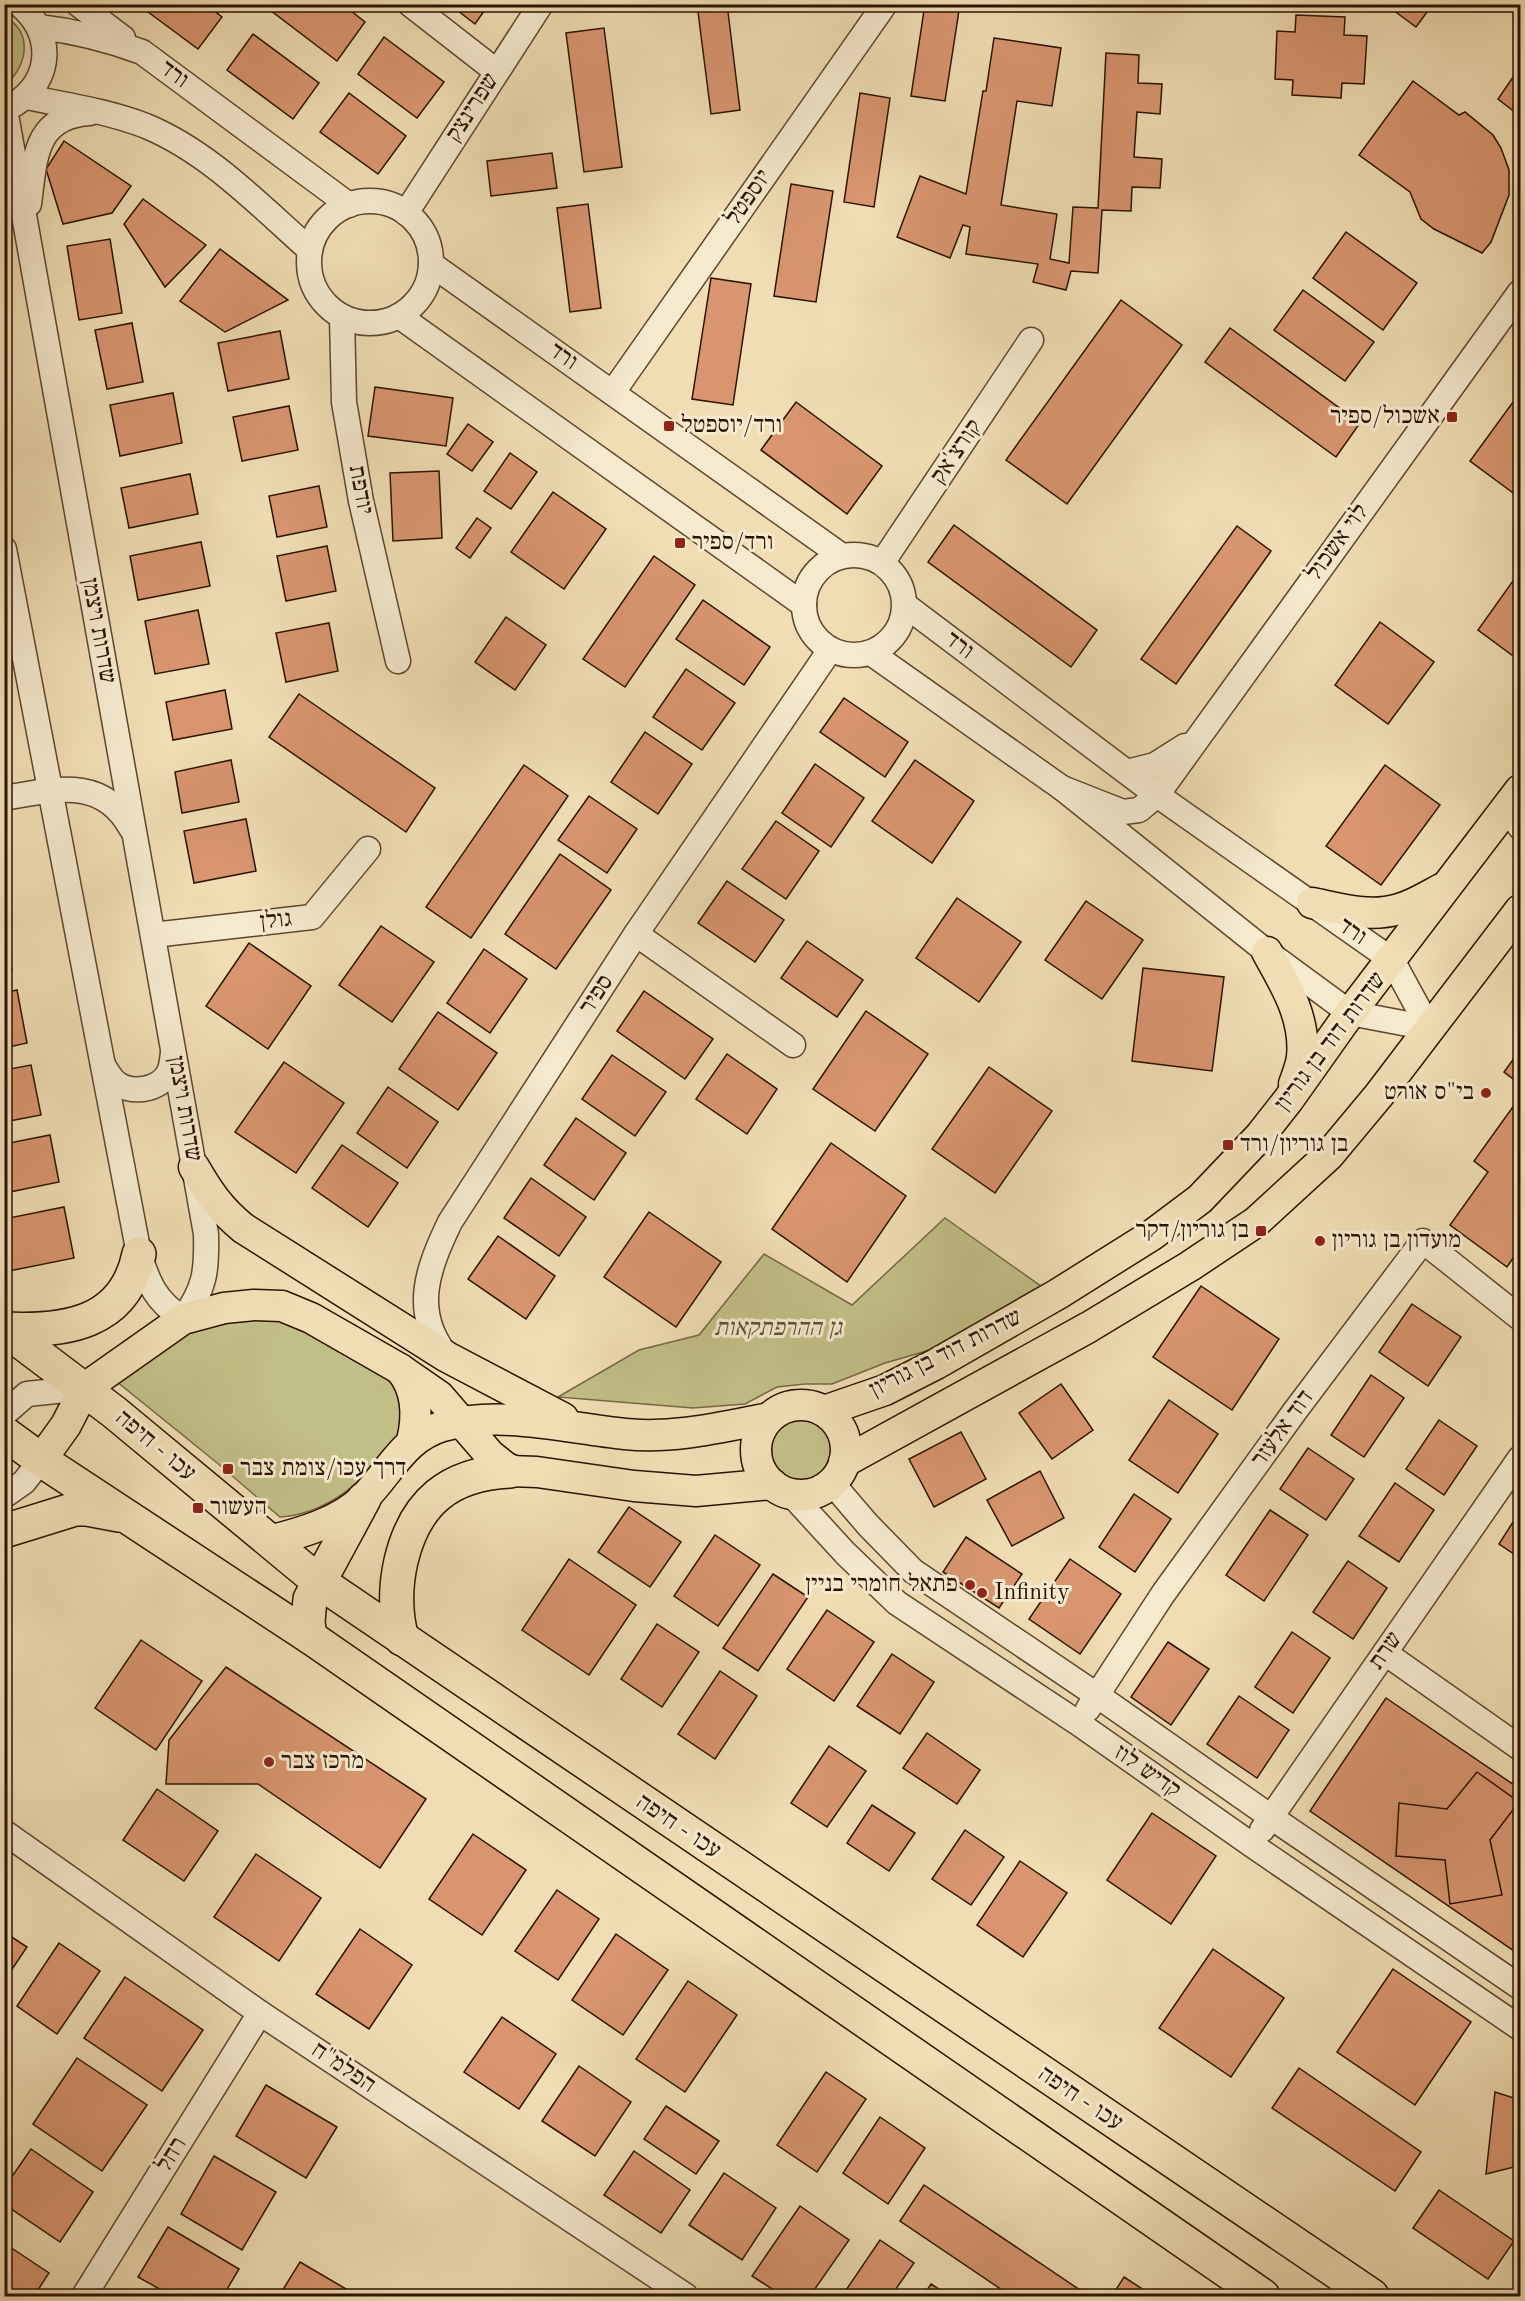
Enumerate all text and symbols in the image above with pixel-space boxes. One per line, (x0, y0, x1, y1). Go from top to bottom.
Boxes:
street label: ורד (155, 57, 193, 93)
street label: שפרינצק (442, 69, 504, 147)
street label: יוספטל (720, 165, 777, 230)
street label: ורד (544, 339, 582, 375)
place label: אשכול/ספיר (1330, 403, 1440, 429)
marker: אשכול/ספיר (1445, 410, 1459, 424)
place label: ורד/יוספטל (681, 412, 782, 438)
street label: קורצ'אק (927, 415, 987, 489)
marker: ורד/יוספטל (662, 419, 676, 433)
street label: יודפת (343, 463, 377, 517)
street label: לוי אשכול (1301, 499, 1374, 586)
place label: ורד/ספיר (692, 531, 773, 555)
marker: ורד/ספיר (673, 536, 687, 550)
street label: שדרות ויצמן (77, 576, 119, 686)
street label: ורד (940, 628, 978, 664)
street label: גולן (259, 905, 293, 935)
street label: ורד (1333, 914, 1371, 950)
street label: שדרות דוד בן גוריון (1271, 968, 1391, 1116)
street label: ספיר (576, 971, 618, 1019)
street label: שדרות ויצמן (163, 1054, 205, 1164)
place label: בי"ס אורט (1384, 1081, 1474, 1105)
marker: בי"ס אורט (1479, 1086, 1493, 1100)
place label: בן גוריון/ורד (1240, 1133, 1348, 1157)
marker: בן גוריון/ורד (1221, 1138, 1235, 1152)
place label: בן גוריון/דקר (1135, 1219, 1249, 1243)
marker: בן גוריון/דקר (1254, 1224, 1268, 1238)
place label: מועדון בן גוריון (1332, 1229, 1461, 1253)
marker: מועדון בן גוריון (1313, 1234, 1327, 1248)
street label: שדרות דוד בן גוריון (866, 1305, 1026, 1403)
park label: גן ההרפתקאות (714, 1317, 844, 1341)
street label: דוד אלעזר (1246, 1385, 1319, 1472)
street label: עכו - חיפה (110, 1406, 200, 1486)
place label: דרך עכו/צומת צבר (240, 1457, 406, 1481)
marker: דרך עכו/צומת צבר (221, 1462, 235, 1476)
place label: העשור (210, 1496, 267, 1520)
marker: העשור (191, 1501, 205, 1515)
place label: פתאל חומרי בניין (806, 1571, 958, 1597)
marker: פתאל חומרי בניין (963, 1578, 977, 1592)
place label: Infinity (994, 1581, 1070, 1605)
marker: Infinity (975, 1586, 989, 1600)
street label: שרת (1365, 1628, 1407, 1674)
street label: קדיש לוז (1109, 1739, 1186, 1803)
place label: מרכז צבר (281, 1750, 364, 1774)
marker: מרכז צבר (262, 1755, 276, 1769)
street label: עכו - חיפה (631, 1790, 725, 1864)
street label: הפלמ"ח (307, 2036, 381, 2098)
street label: עכו - חיפה (1033, 2062, 1127, 2136)
street label: רחל (151, 2132, 192, 2177)

